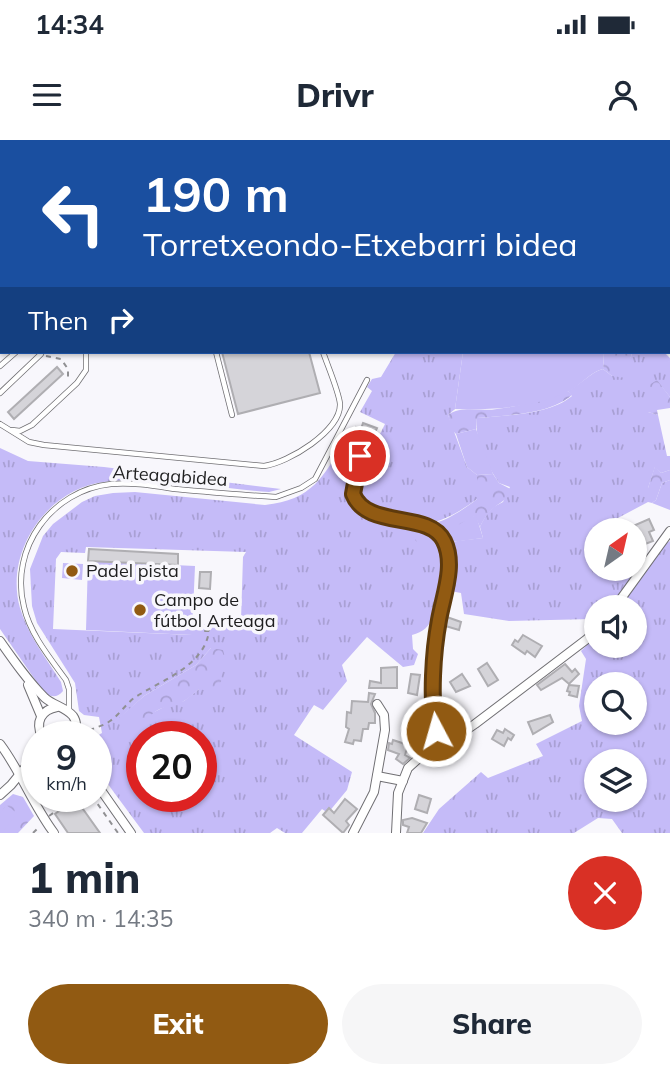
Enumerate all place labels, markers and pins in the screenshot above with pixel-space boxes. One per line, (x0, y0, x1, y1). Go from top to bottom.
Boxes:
pin (330, 426, 390, 486)
place label: Padel pista (86, 559, 179, 582)
marker: Padel pista (64, 563, 80, 579)
place label: Campo de fútbol Arteaga (154, 588, 276, 632)
marker: Campo de fútbol Arteaga (132, 602, 148, 618)

